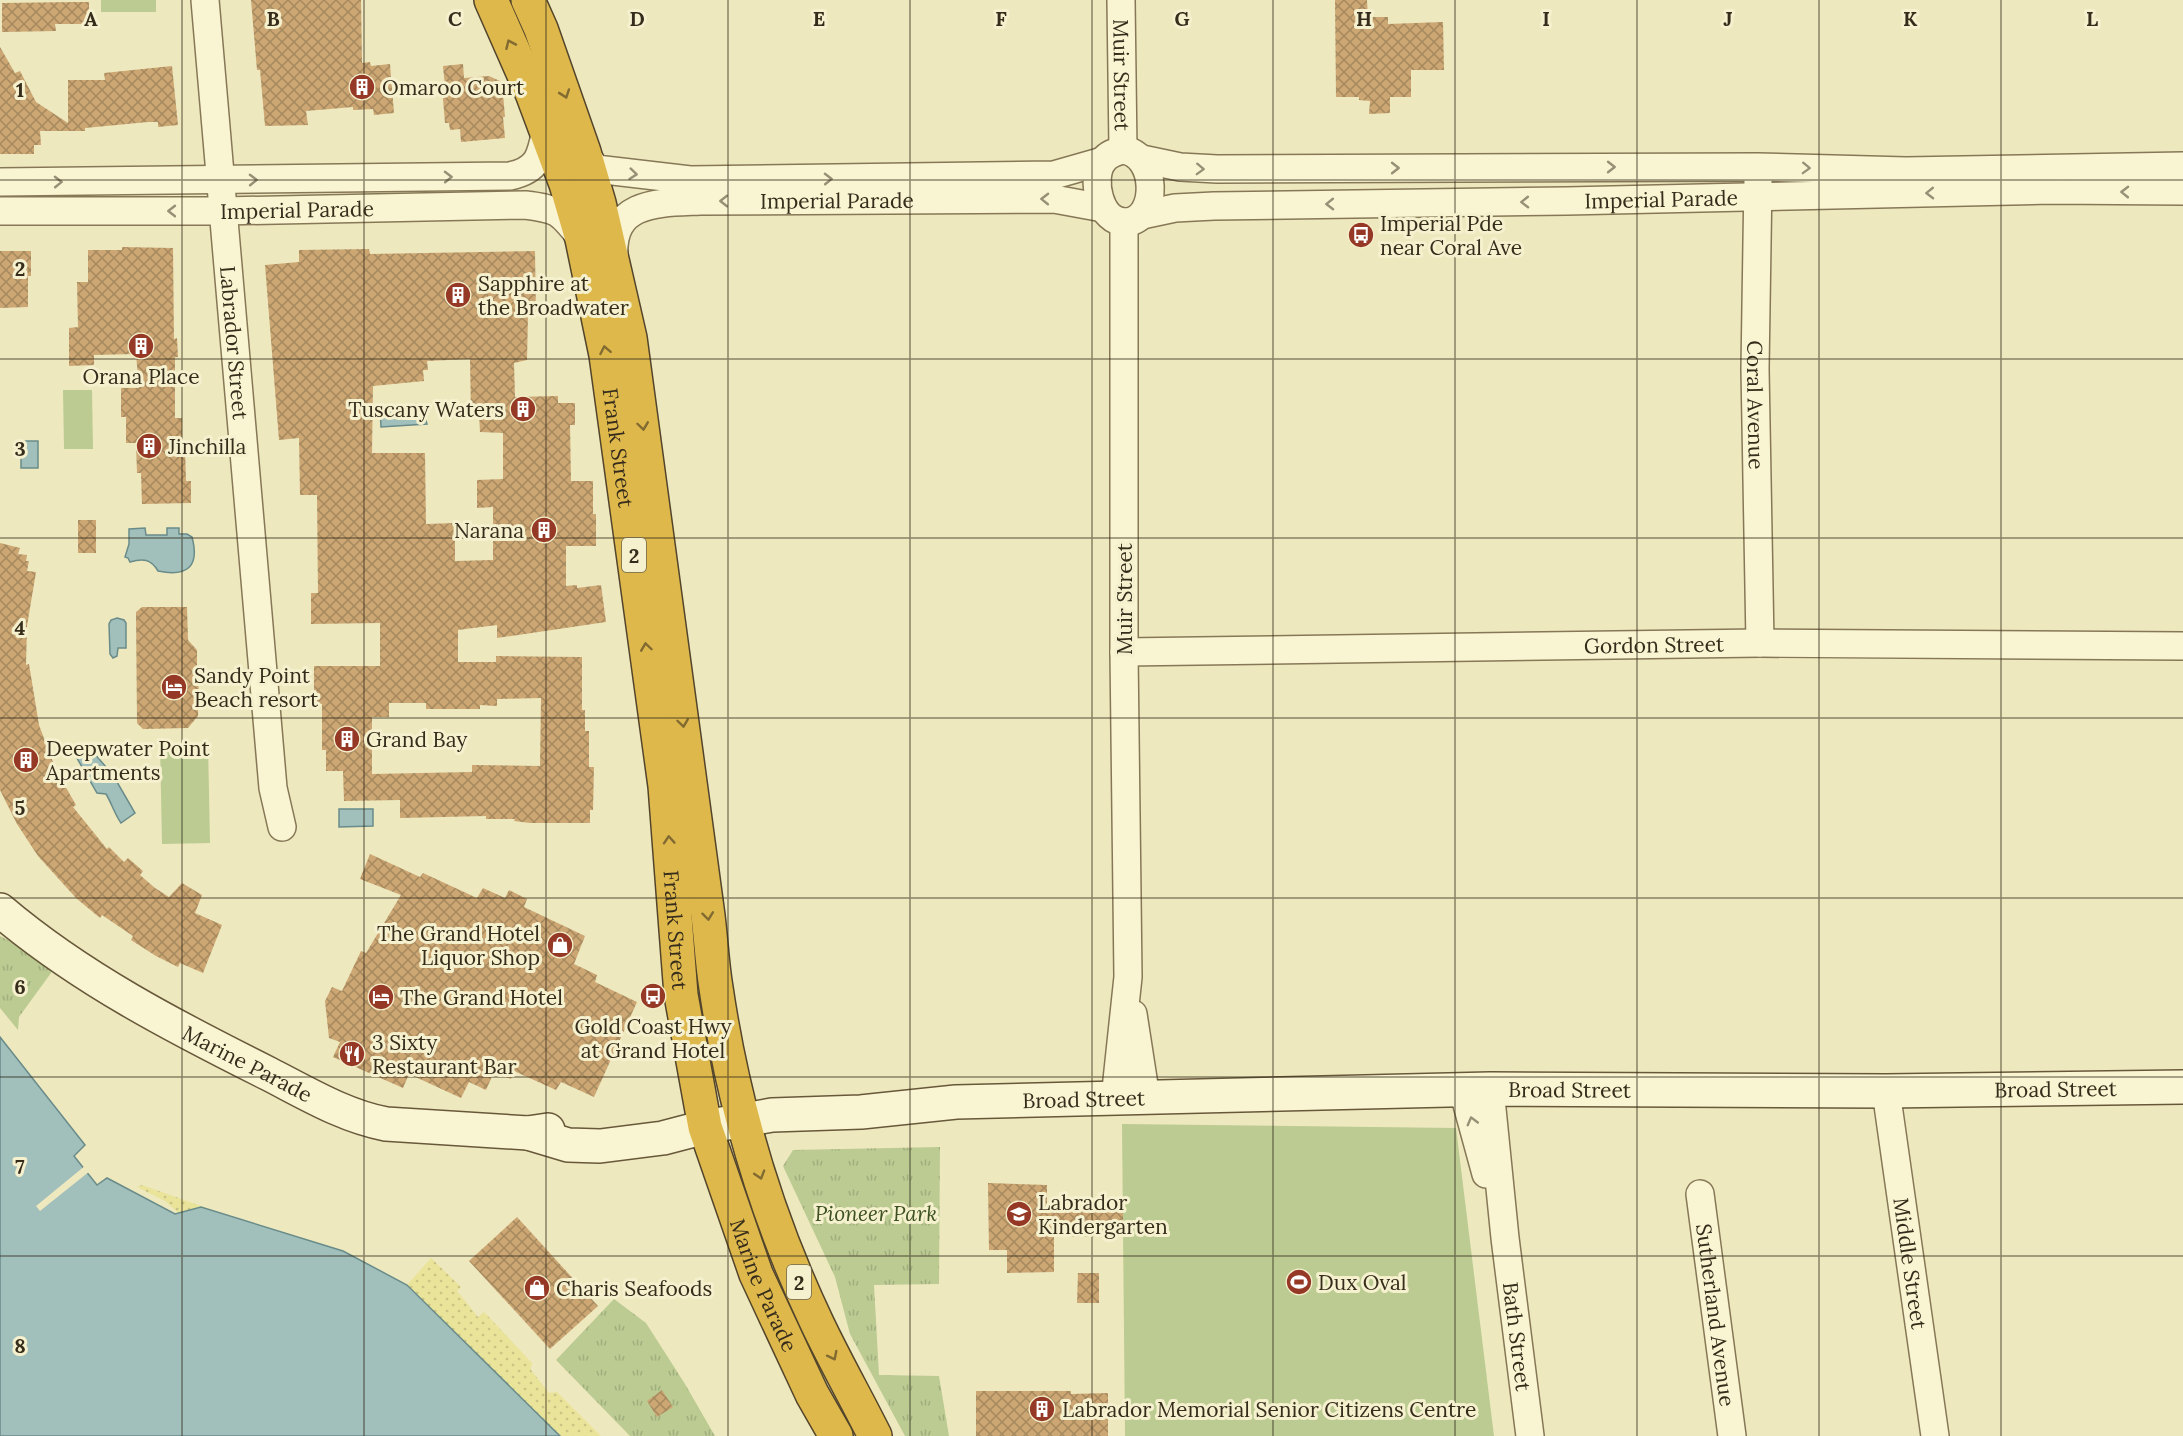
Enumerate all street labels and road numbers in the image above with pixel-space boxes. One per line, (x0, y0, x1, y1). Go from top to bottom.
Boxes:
street label: Muir Street (1108, 19, 1136, 132)
street label: Imperial Parade (1584, 184, 1738, 214)
street label: Imperial Parade (760, 186, 914, 214)
street label: Imperial Parade (220, 195, 374, 225)
street label: Labrador Street (214, 265, 255, 422)
street label: Coral Avenue (1741, 340, 1770, 470)
street label: Frank Street (597, 386, 640, 510)
road number: 2 (622, 538, 646, 572)
street label: Muir Street (1111, 542, 1138, 655)
street label: Gordon Street (1584, 630, 1725, 659)
street label: Frank Street (658, 869, 694, 992)
street label: Marine Parade (178, 1019, 317, 1108)
street label: Broad Street (1994, 1074, 2118, 1103)
street label: Broad Street (1508, 1076, 1632, 1103)
street label: Broad Street (1022, 1084, 1146, 1114)
street label: Middle Street (1888, 1196, 1933, 1332)
street label: Marine Parade (724, 1215, 804, 1356)
street label: Sutherland Avenue (1691, 1222, 1741, 1408)
road number: 2 (787, 1265, 811, 1299)
street label: Bath Street (1497, 1280, 1538, 1393)

